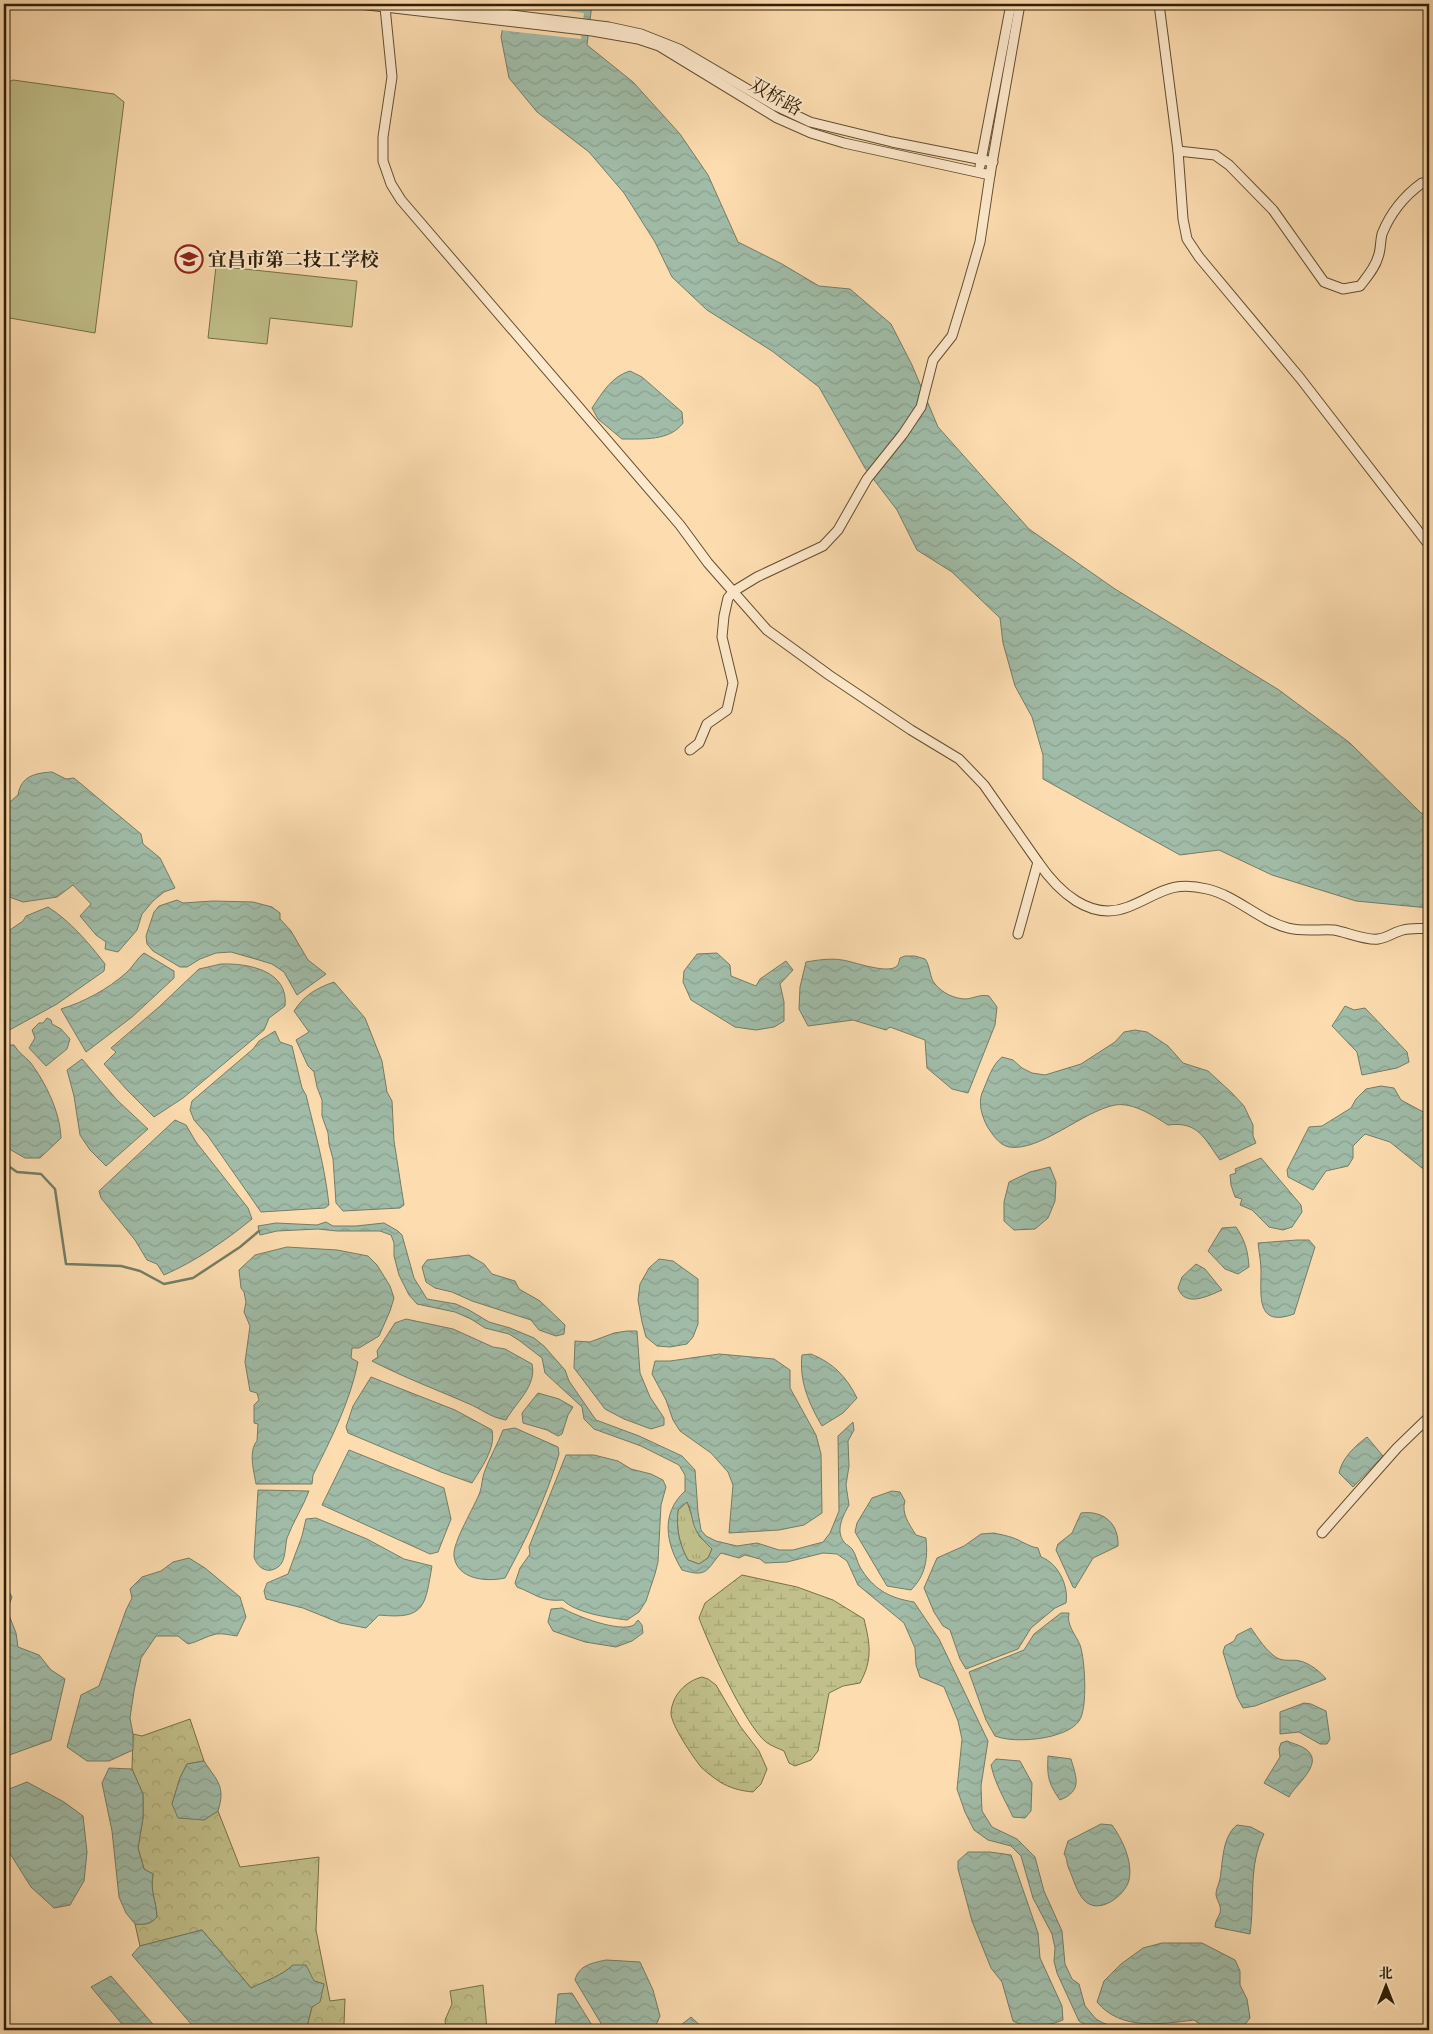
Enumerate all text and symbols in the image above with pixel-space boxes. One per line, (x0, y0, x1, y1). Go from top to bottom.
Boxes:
street label: 双桥路 (745, 73, 806, 121)
school or university icon: 宜昌市第二技工学校 (174, 244, 204, 274)
place label: 宜昌市第二技工学校 (208, 248, 379, 272)
north arrow (1360, 1962, 1410, 2012)
text: 北 (1379, 1965, 1393, 1982)

